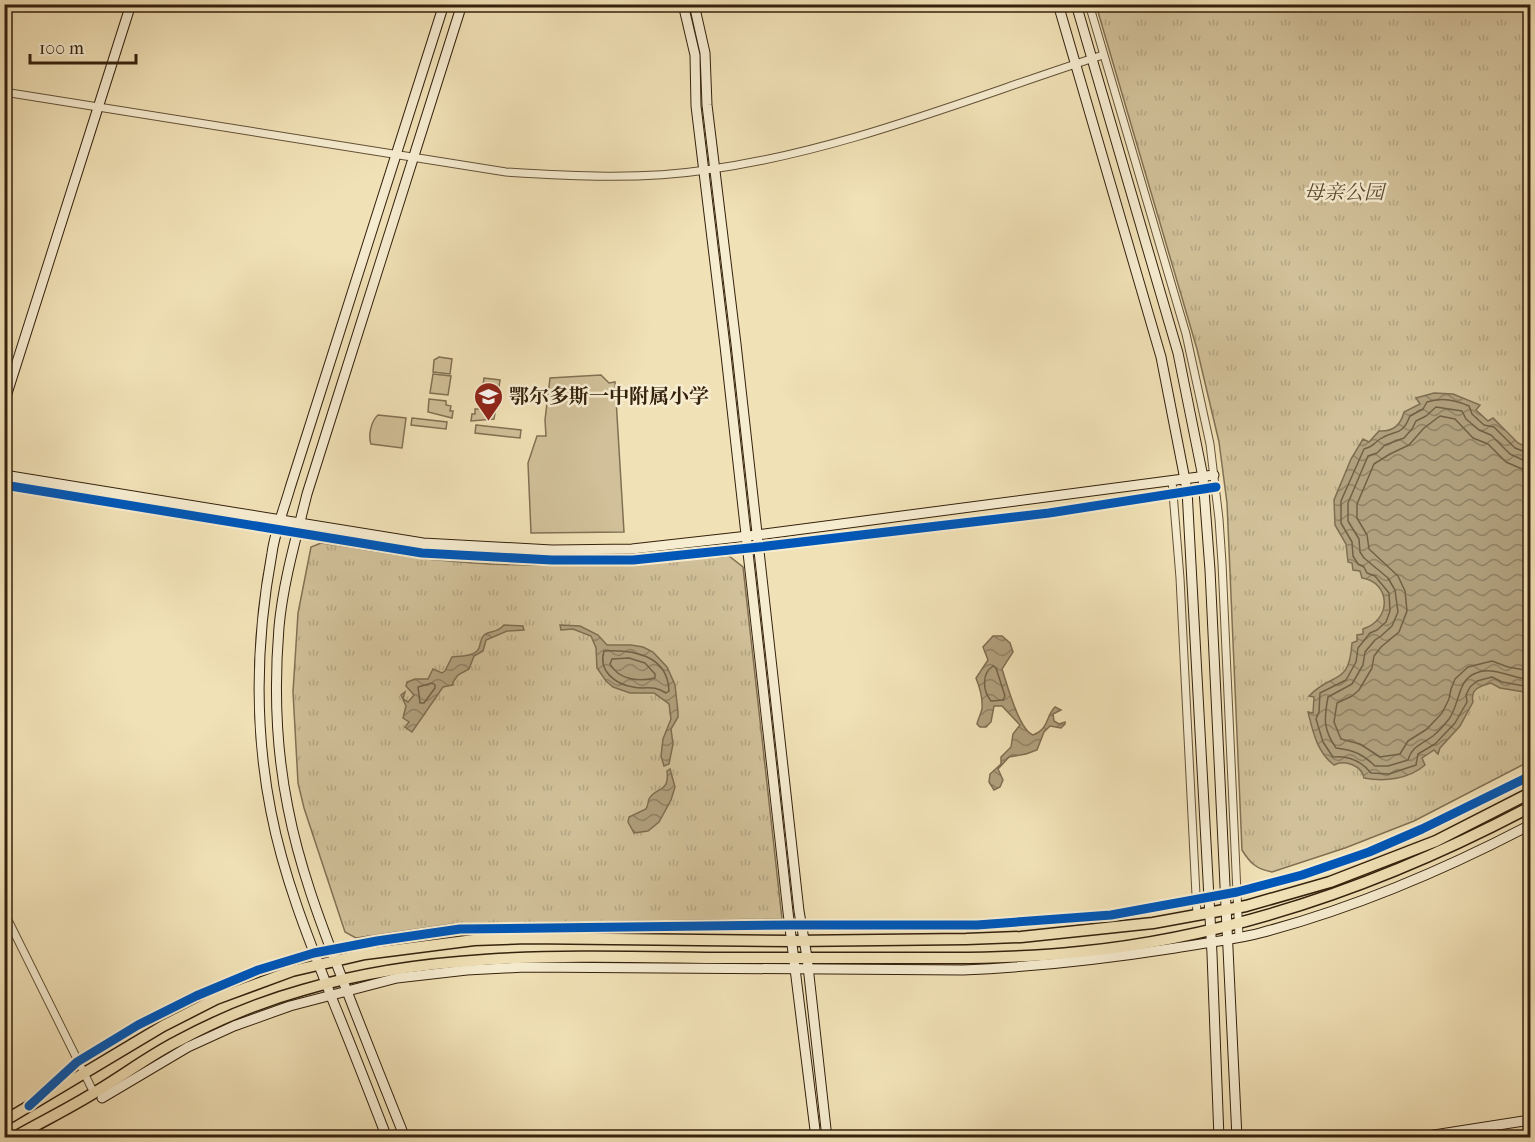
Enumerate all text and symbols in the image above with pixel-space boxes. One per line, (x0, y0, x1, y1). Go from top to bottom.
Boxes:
scale bar (30, 27, 136, 65)
text: 100 m (39, 38, 84, 59)
park label: 母亲公园 (1304, 181, 1387, 204)
school or university icon: 鄂尔多斯一中附属小学 (472, 380, 504, 422)
place label: 鄂尔多斯一中附属小学 (509, 385, 709, 408)

